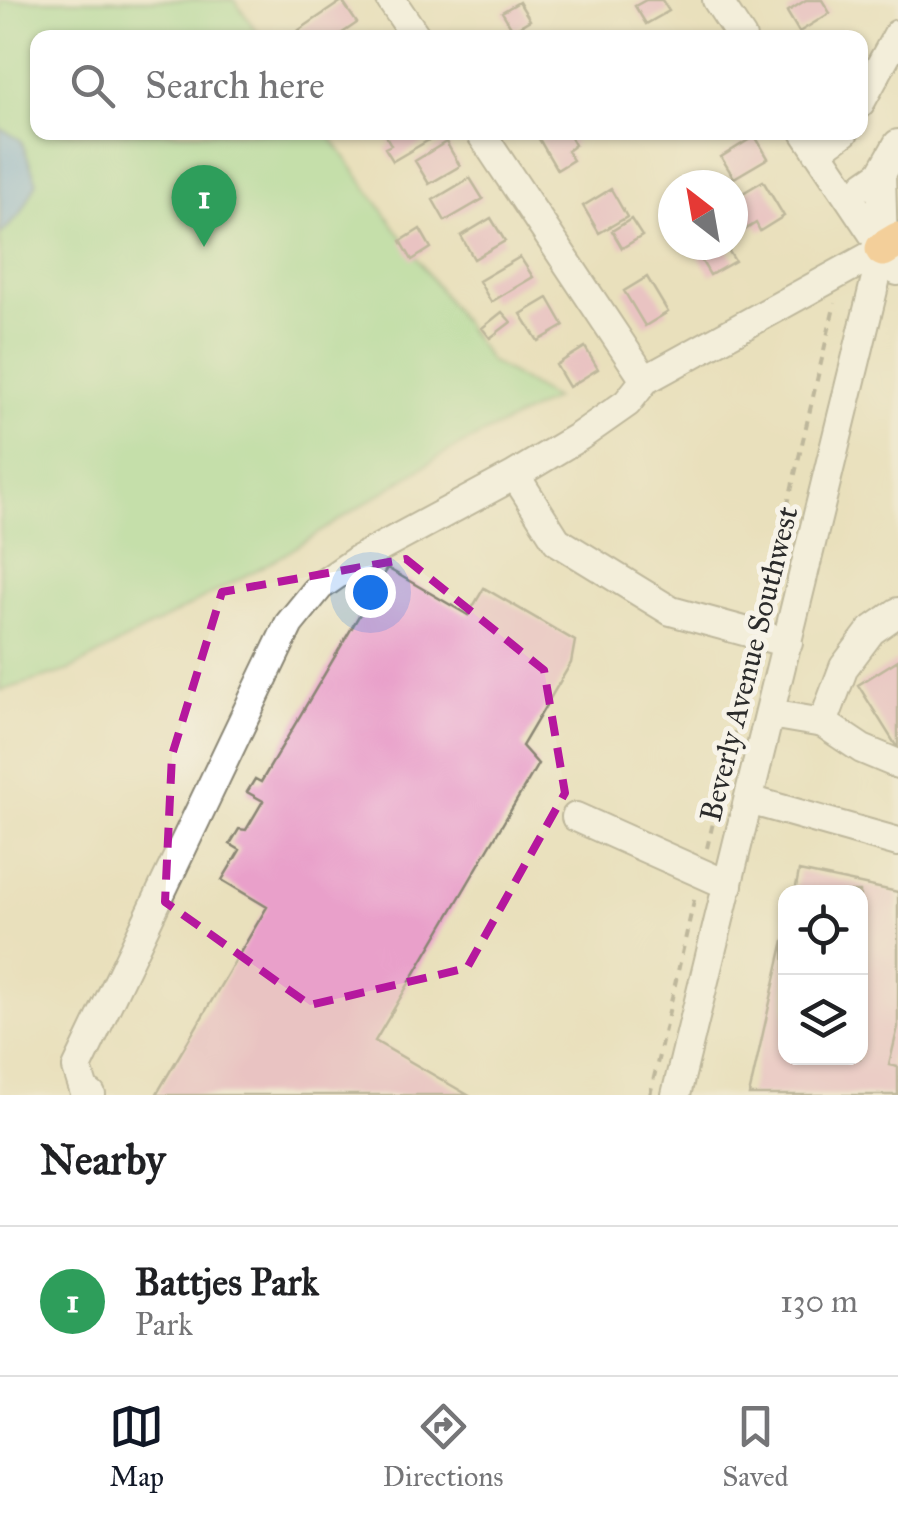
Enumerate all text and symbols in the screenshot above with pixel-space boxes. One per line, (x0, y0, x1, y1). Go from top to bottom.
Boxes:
search box (30, 30, 868, 140)
icon: search (65, 58, 120, 113)
text: Search here (145, 62, 325, 108)
pin: 1 (172, 164, 236, 247)
north arrow (658, 170, 748, 260)
street label: Beverly Avenue Southwest (692, 502, 806, 825)
your location (345, 567, 396, 618)
map controls (778, 885, 868, 1065)
button: locate (778, 885, 868, 975)
button: layers (778, 975, 868, 1065)
text: Nearby (40, 1134, 165, 1186)
text: Battjes Park (135, 1259, 319, 1305)
text: 1 (66, 1282, 79, 1321)
text: 130 m (780, 1282, 858, 1321)
text: Park (135, 1305, 193, 1344)
tab: Map (109, 1399, 164, 1494)
tab: Directions (383, 1399, 504, 1494)
tab: Saved (722, 1399, 789, 1494)

